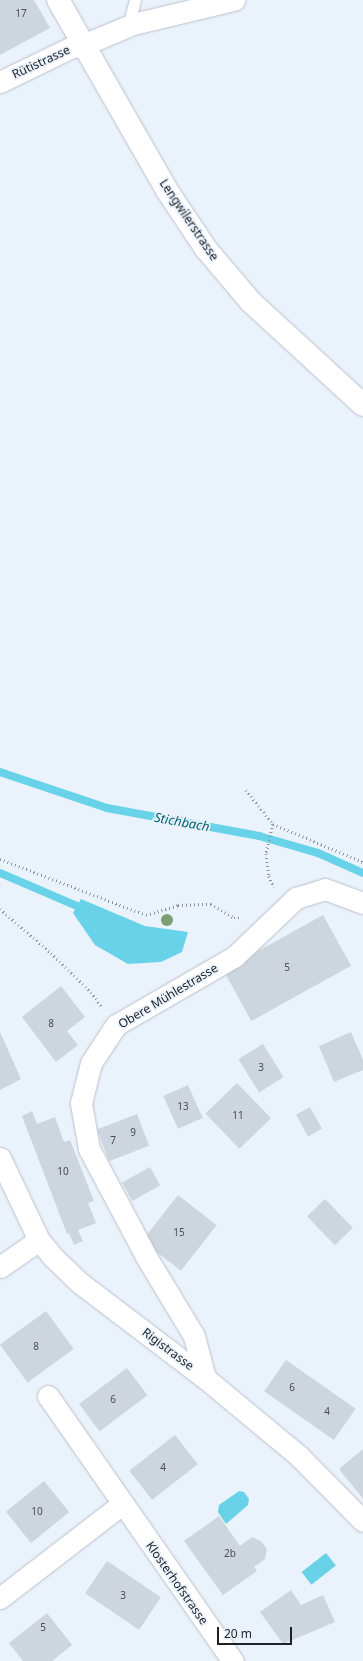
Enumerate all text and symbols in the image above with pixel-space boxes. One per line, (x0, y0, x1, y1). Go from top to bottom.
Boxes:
house number: 17 (15, 8, 27, 20)
street label: Rütistrasse (10, 42, 72, 82)
street label: Lengwilerstrasse (156, 177, 222, 263)
water label: Stichbach (153, 809, 211, 835)
street label: Obere Mühlestrasse (116, 961, 220, 1031)
house number: 5 (284, 962, 290, 974)
house number: 8 (48, 1018, 54, 1030)
house number: 3 (258, 1062, 264, 1074)
house number: 13 (177, 1101, 189, 1113)
house number: 11 (232, 1110, 244, 1122)
house number: 9 (130, 1127, 136, 1139)
house number: 7 (110, 1135, 116, 1147)
house number: 10 (57, 1166, 69, 1178)
house number: 15 (173, 1227, 185, 1239)
street label: Rigistrasse (139, 1325, 197, 1373)
house number: 8 (33, 1341, 39, 1353)
house number: 6 (289, 1382, 295, 1394)
house number: 6 (110, 1394, 116, 1406)
house number: 4 (324, 1406, 330, 1418)
house number: 4 (160, 1462, 166, 1474)
house number: 10 (31, 1506, 43, 1518)
street label: Klosterhofstrasse (143, 1539, 211, 1627)
house number: 2b (224, 1548, 236, 1560)
house number: 3 (120, 1590, 126, 1602)
scale bar (219, 1619, 294, 1645)
house number: 5 (40, 1622, 46, 1634)
text: 20 m (224, 1625, 252, 1642)

